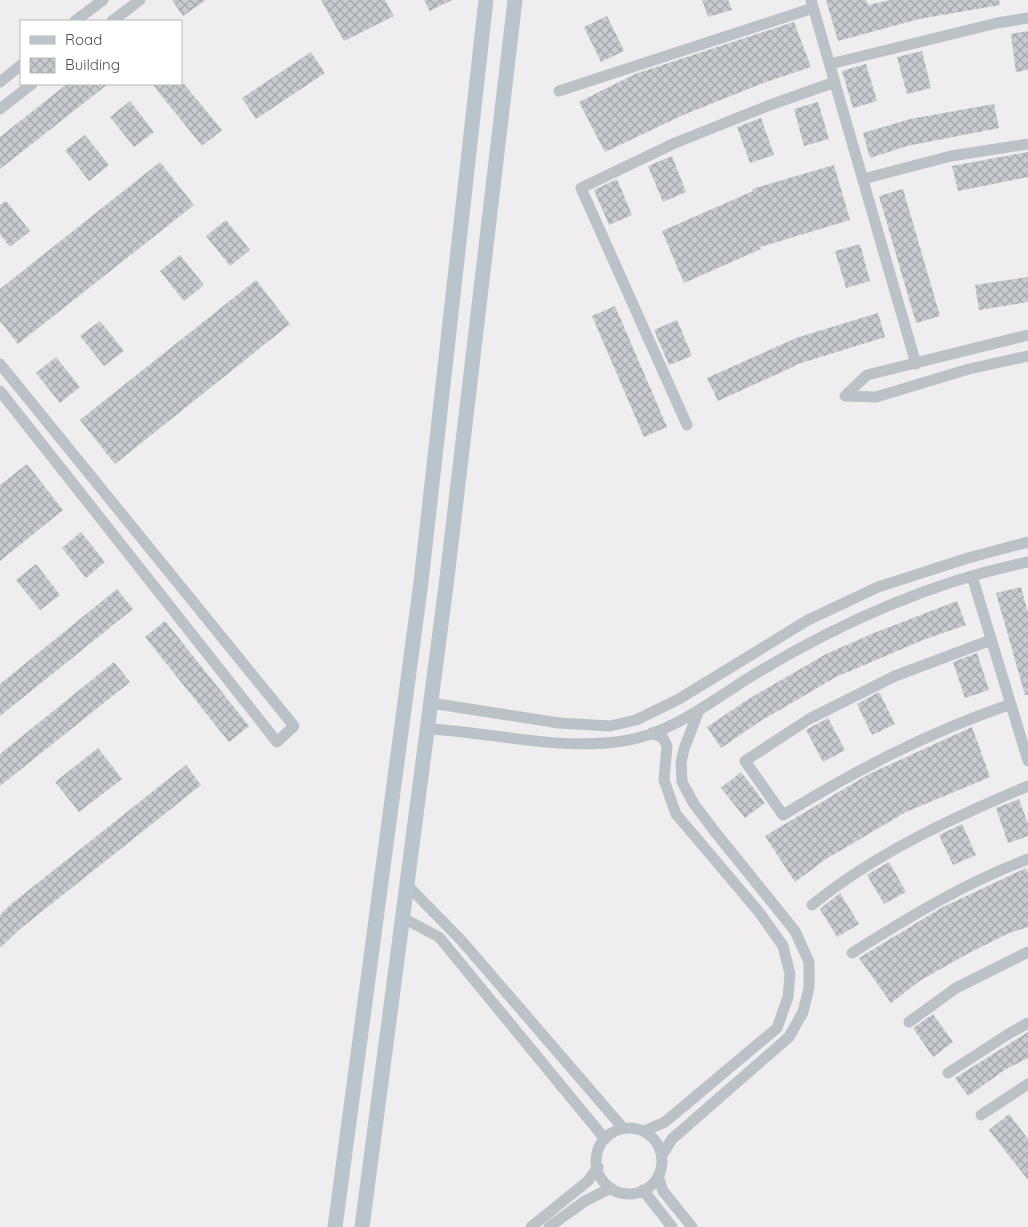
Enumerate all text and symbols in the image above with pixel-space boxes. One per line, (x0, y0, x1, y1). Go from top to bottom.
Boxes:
legend (20, 20, 182, 85)
text: Road (65, 30, 102, 49)
text: Building (65, 55, 120, 74)

